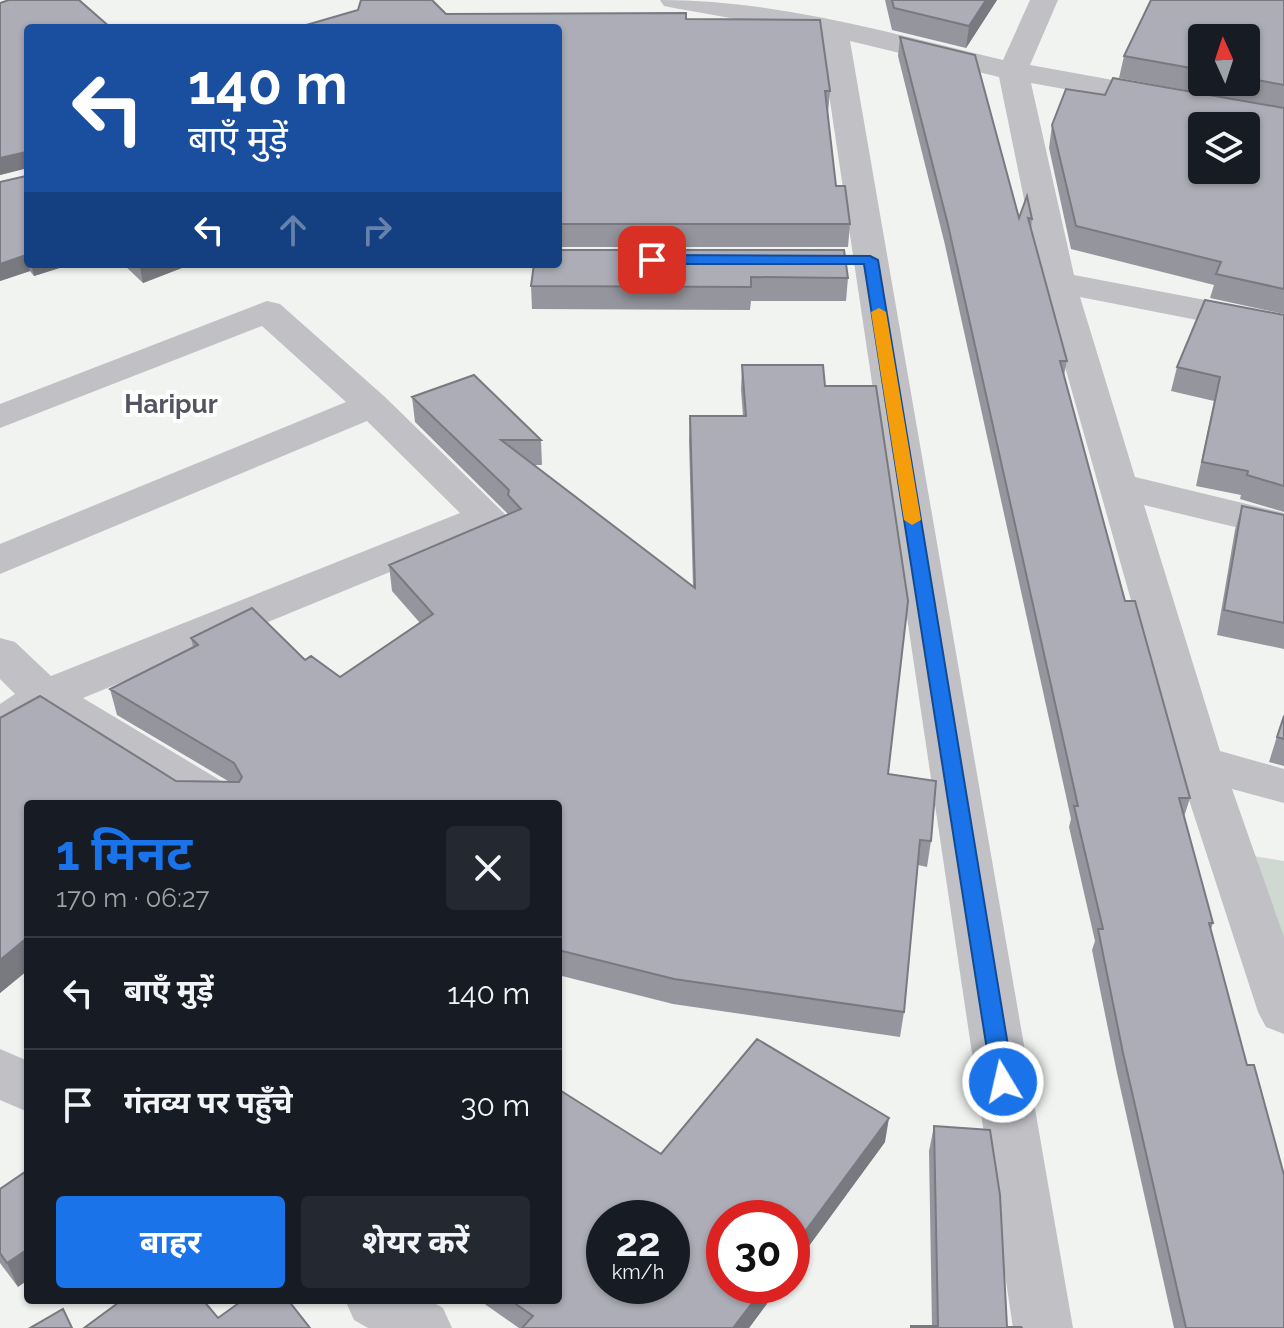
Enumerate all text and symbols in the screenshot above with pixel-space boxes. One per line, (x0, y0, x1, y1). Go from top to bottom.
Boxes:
north arrow (1188, 24, 1260, 96)
map controls (1188, 24, 1260, 184)
text: 140 m (188, 51, 348, 117)
icon: left (56, 56, 160, 160)
button: layers (1188, 112, 1260, 184)
text: बाएँ मुड़ें (188, 118, 288, 160)
icon: left (187, 208, 231, 252)
icon: ahead (271, 208, 315, 252)
icon: right (355, 208, 399, 252)
pin (618, 226, 686, 294)
icon: arrive (630, 238, 674, 282)
district label: Haripur (124, 389, 218, 419)
text: 1 मिनट (56, 825, 192, 881)
button: close (446, 826, 530, 910)
text: 170 m · 06:27 (56, 883, 209, 913)
icon: left (56, 971, 100, 1015)
text: बाएँ मुड़ें (124, 973, 213, 1008)
text: 140 m (447, 976, 530, 1011)
position arrow (961, 1040, 1045, 1124)
icon: arrive (56, 1083, 100, 1127)
text: गंतव्य पर पहुँचे (124, 1085, 293, 1120)
text: 30 m (460, 1088, 530, 1123)
button: बाहर (56, 1196, 285, 1288)
button: शेयर करें (301, 1196, 530, 1288)
speed limit sign: 30 (706, 1200, 810, 1304)
text: 22 (615, 1218, 661, 1265)
text: km/h (612, 1260, 664, 1284)

